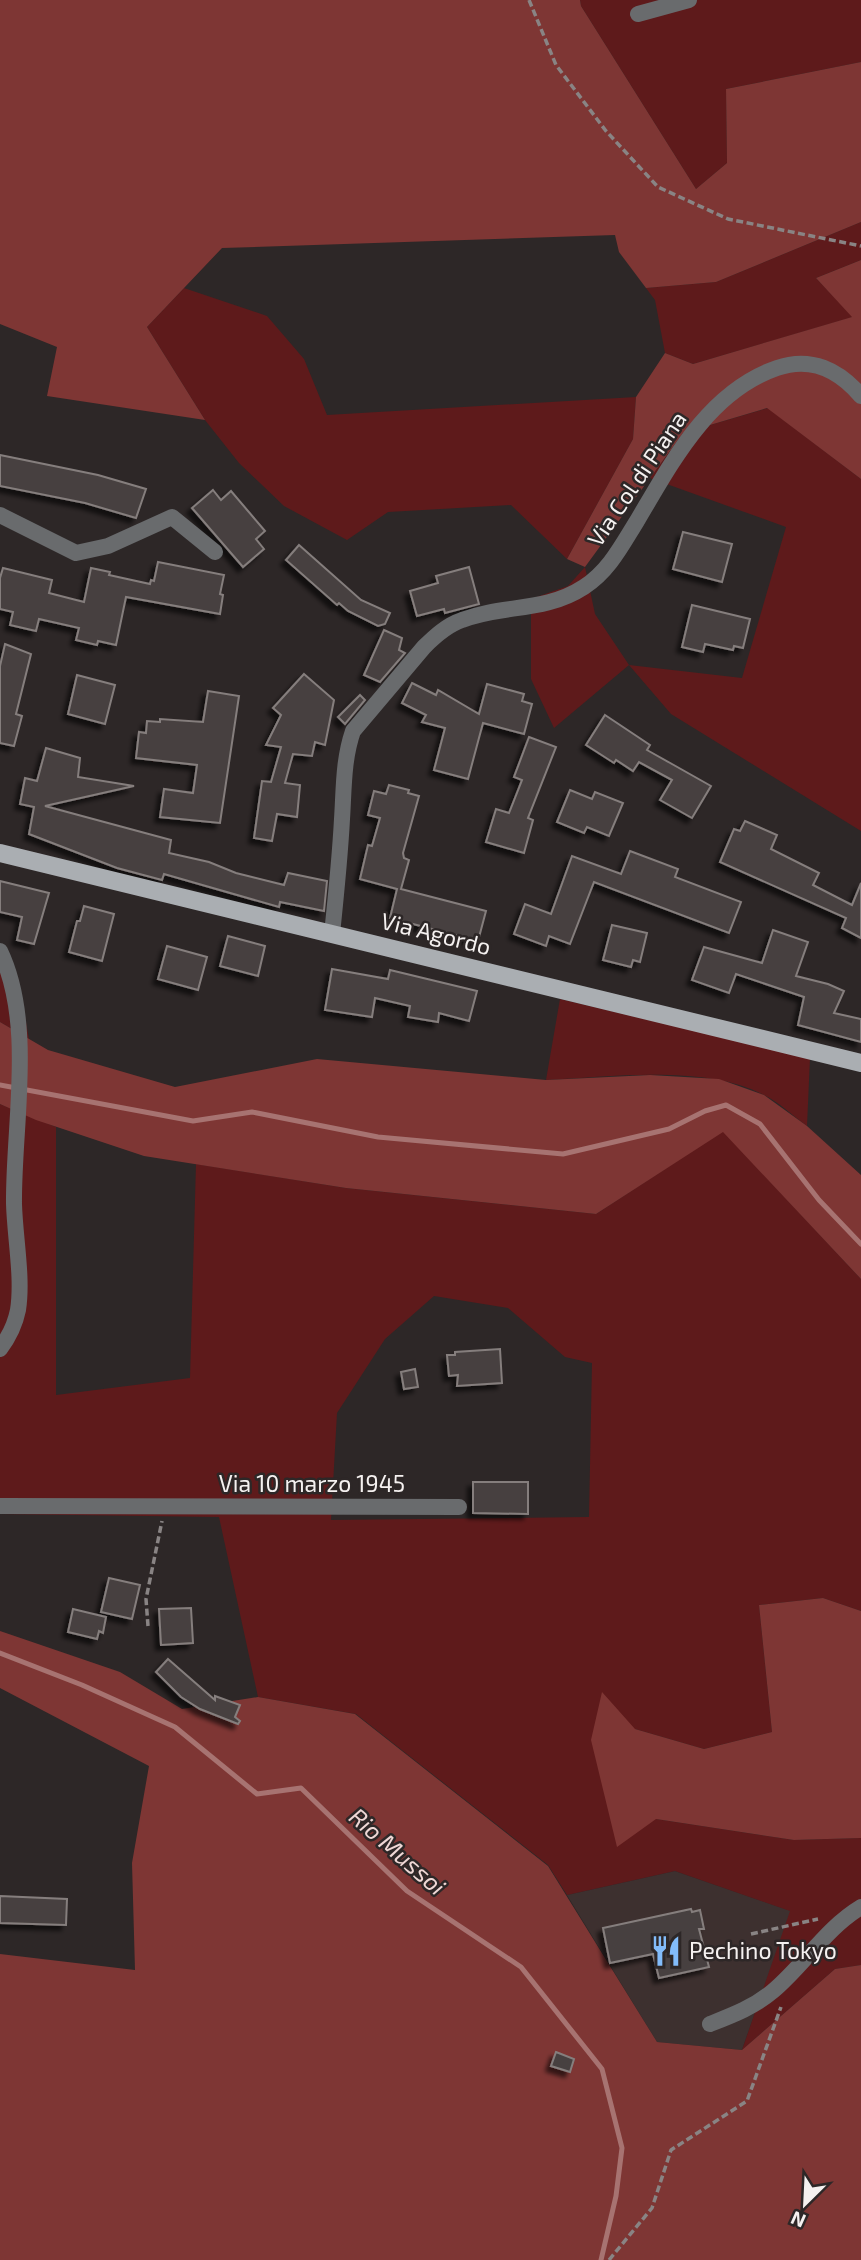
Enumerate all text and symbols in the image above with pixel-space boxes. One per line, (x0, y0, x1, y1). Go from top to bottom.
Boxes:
street label: Via Col di Piana (581, 406, 692, 551)
street label: Via Agordo (378, 906, 494, 960)
street label: Via 10 marzo 1945 (219, 1469, 405, 1497)
water label: Rio Mussoi (344, 1801, 452, 1901)
restaurant icon: Pechino Tokyo (649, 1934, 683, 1968)
place label: Pechino Tokyo (689, 1936, 837, 1964)
north arrow (770, 2169, 840, 2239)
text: N (787, 2207, 809, 2233)

